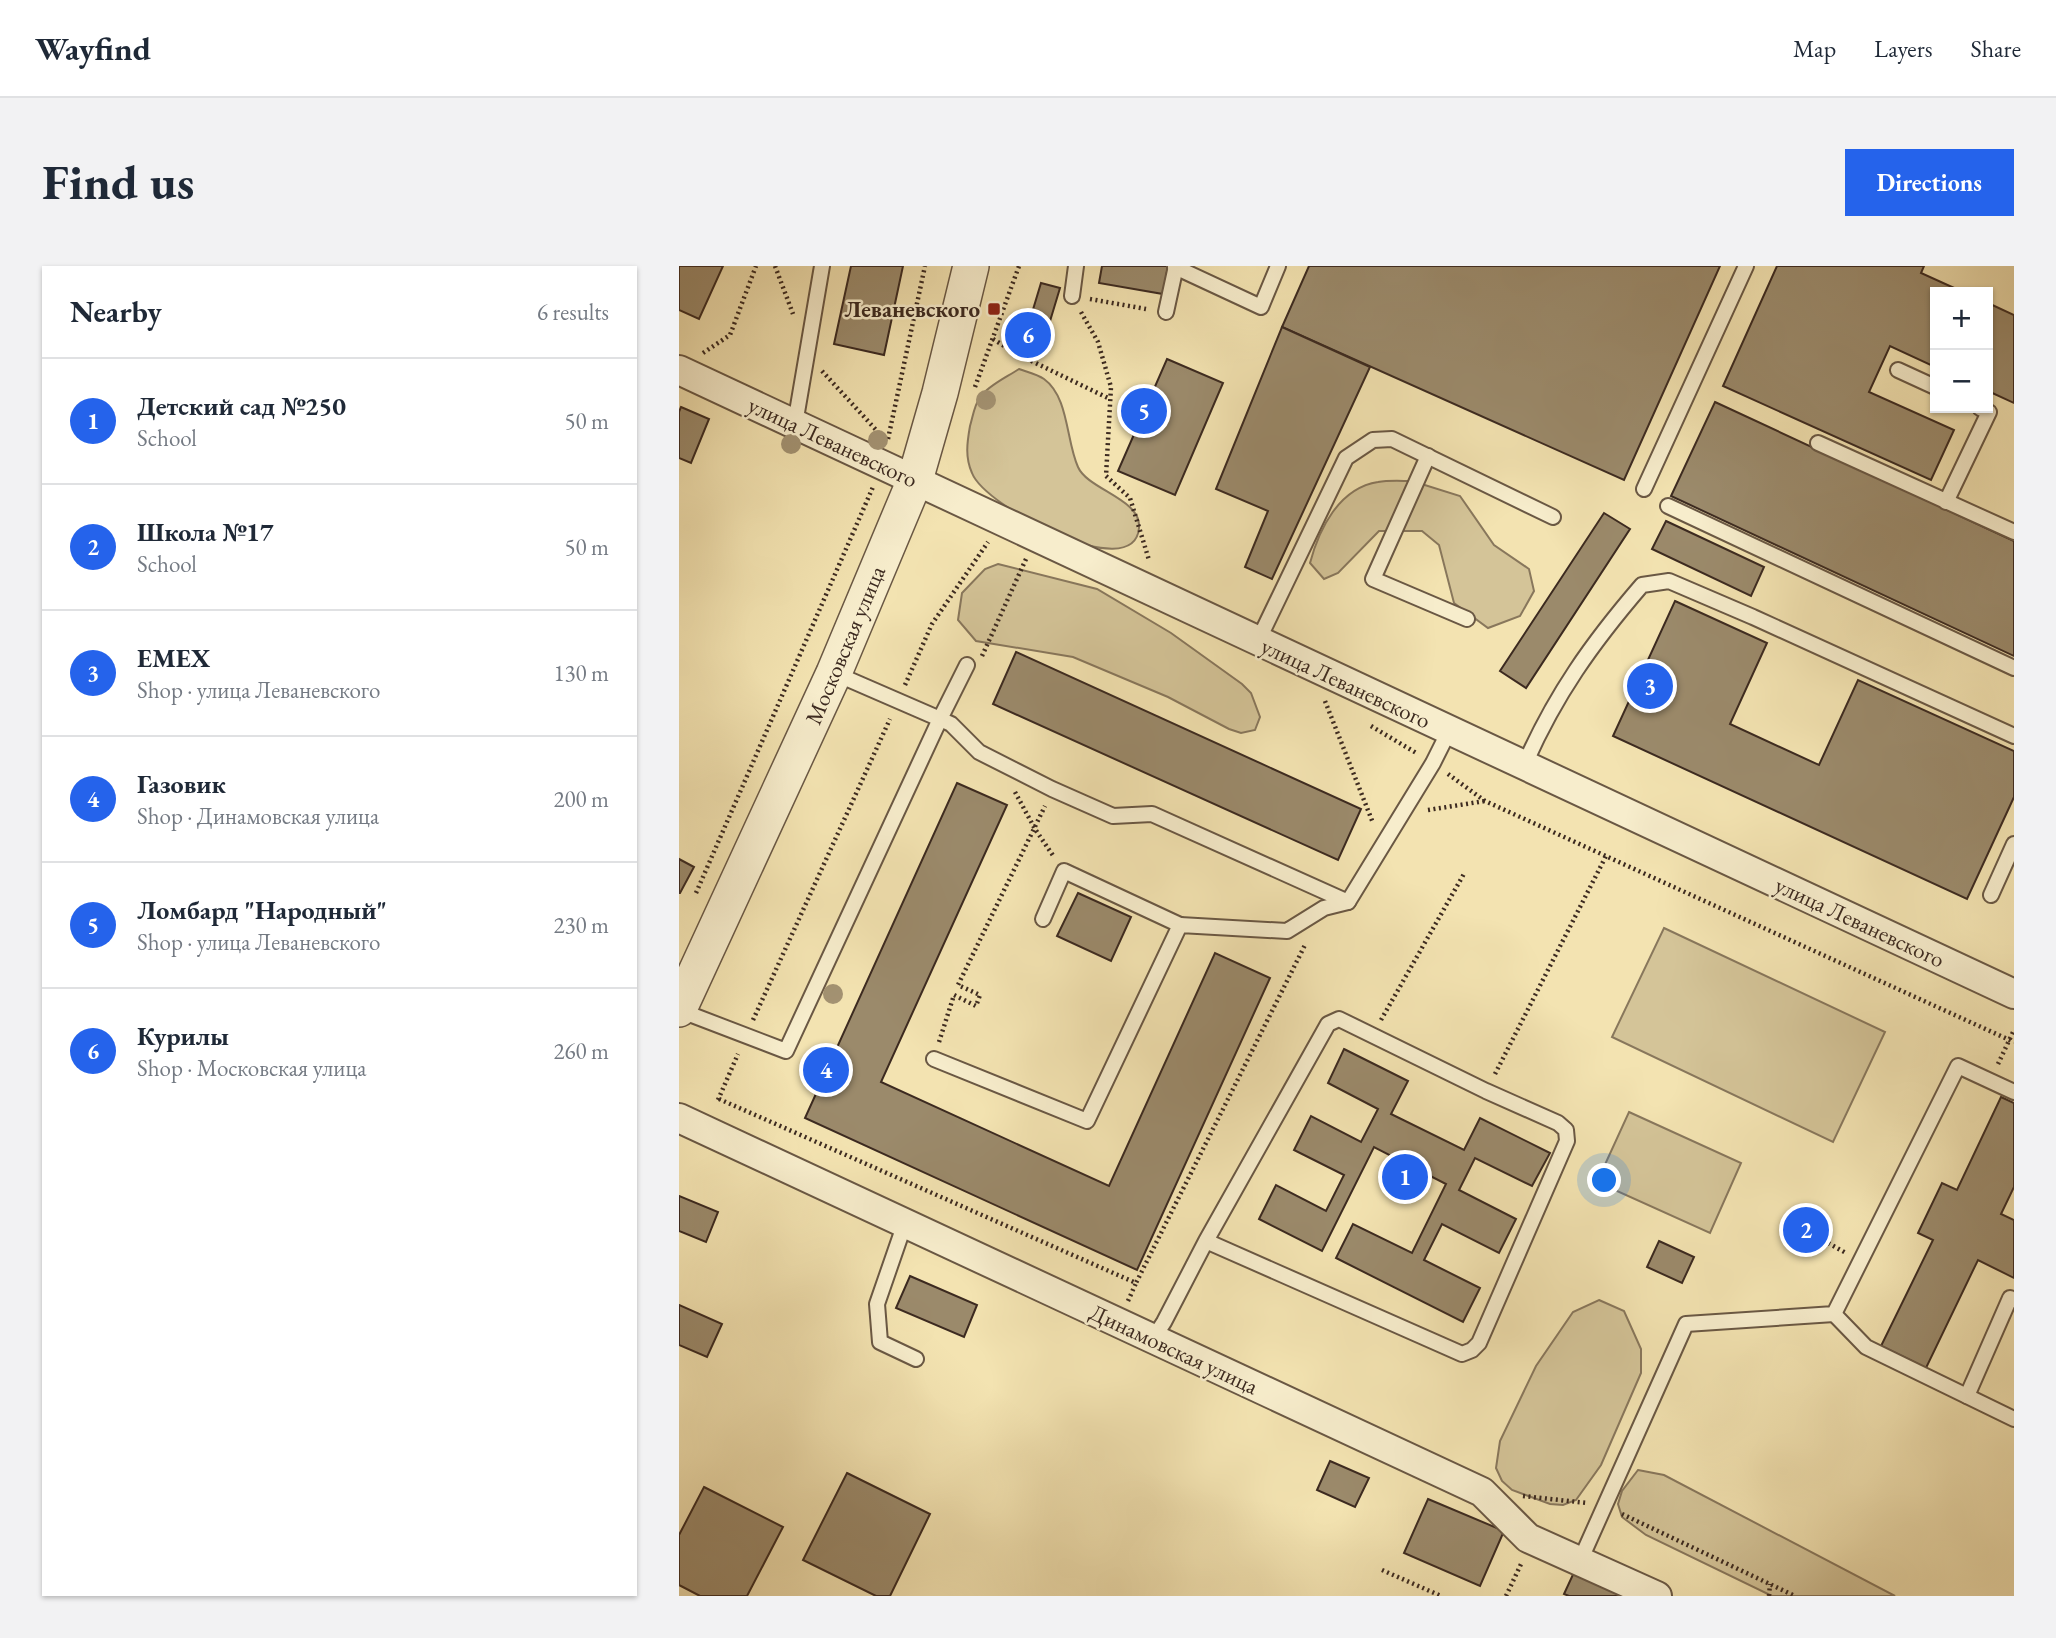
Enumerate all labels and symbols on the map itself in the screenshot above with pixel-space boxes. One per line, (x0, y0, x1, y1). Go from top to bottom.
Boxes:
place label: Леваневского (844, 294, 980, 324)
marker: Леваневского (986, 301, 1002, 317)
pin: 6 (1005, 309, 1051, 361)
pin: 5 (1121, 385, 1167, 437)
street label: улица Леваневского (743, 390, 923, 494)
street label: Московская улица (798, 560, 892, 729)
street label: улица Леваневского (1256, 631, 1436, 735)
pin: 3 (1627, 660, 1673, 712)
street label: улица Леваневского (1770, 870, 1950, 974)
pin: 4 (803, 1044, 849, 1096)
pin: 1 (1382, 1151, 1428, 1203)
your location (1587, 1163, 1621, 1197)
pin: 2 (1783, 1204, 1829, 1256)
street label: Динамовская улица (1085, 1297, 1264, 1401)

